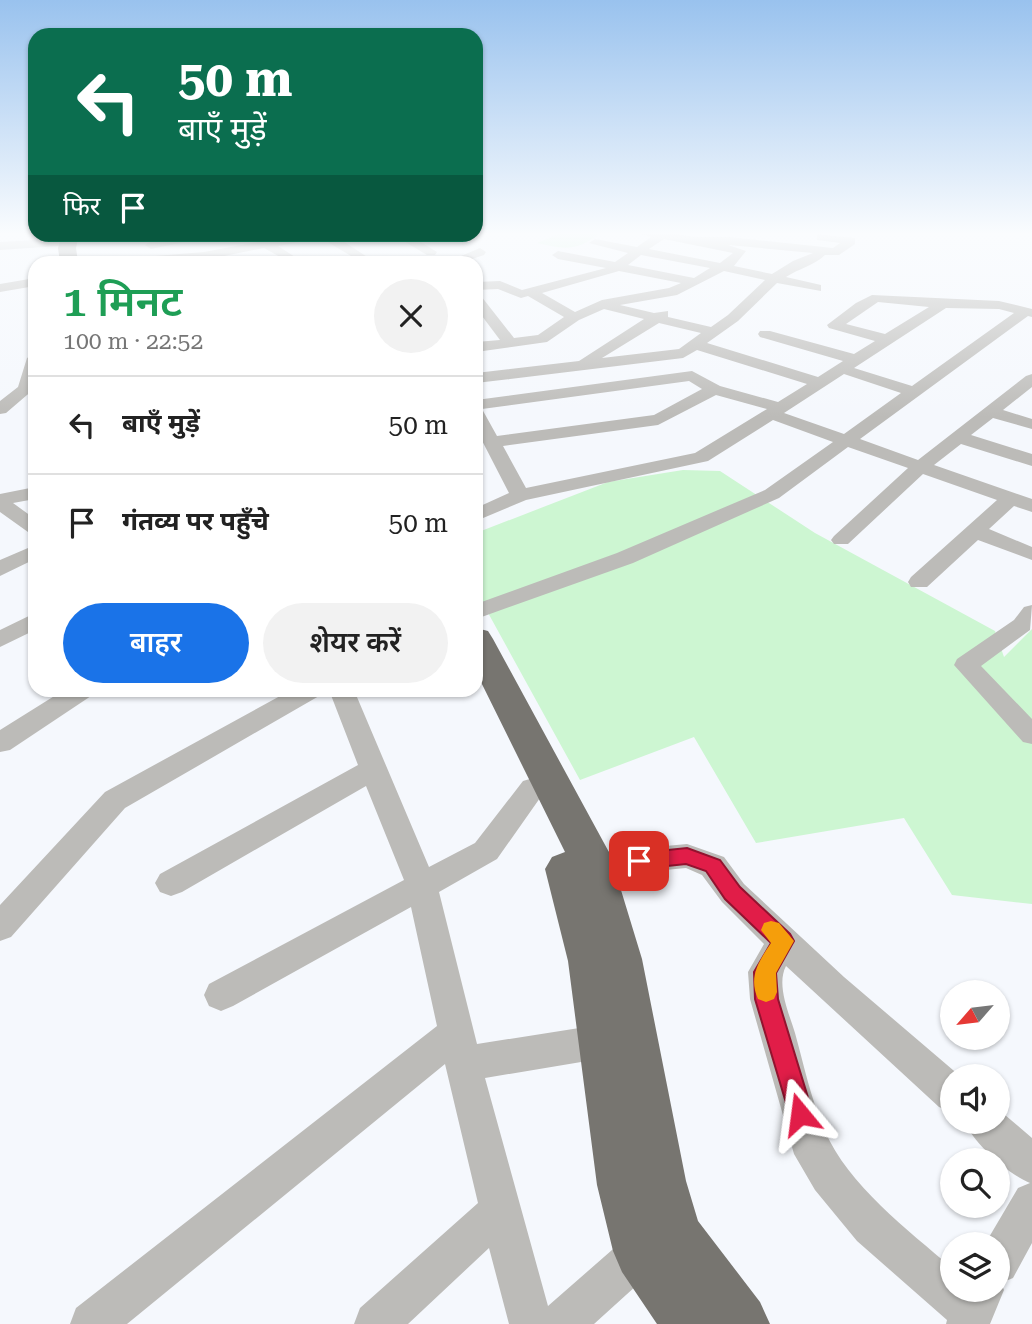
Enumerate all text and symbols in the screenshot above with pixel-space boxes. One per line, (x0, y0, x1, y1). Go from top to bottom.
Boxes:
text: 50 m (178, 51, 293, 108)
icon: left (63, 56, 154, 147)
text: बाएँ मुड़ें (178, 110, 267, 148)
icon: arrive (114, 189, 152, 227)
text: फिर (63, 191, 100, 221)
text: 1 मिनट (63, 277, 182, 326)
button: close (374, 279, 448, 353)
text: 100 m · 22:52 (63, 328, 203, 355)
icon: left (63, 406, 101, 444)
text: बाएँ मुड़ें (122, 408, 200, 438)
text: 50 m (389, 410, 448, 440)
icon: arrive (63, 504, 101, 542)
text: गंतव्य पर पहुँचे (122, 506, 269, 536)
text: 50 m (389, 508, 448, 538)
button: बाहर (63, 603, 249, 683)
button: शेयर करें (263, 603, 448, 683)
pin (609, 831, 669, 891)
icon: arrive (620, 842, 658, 880)
north arrow (940, 980, 1010, 1050)
map controls (940, 980, 1010, 1302)
button: sound (940, 1064, 1010, 1134)
position arrow (763, 1077, 837, 1151)
button: search (940, 1148, 1010, 1218)
button: layers (940, 1232, 1010, 1302)

